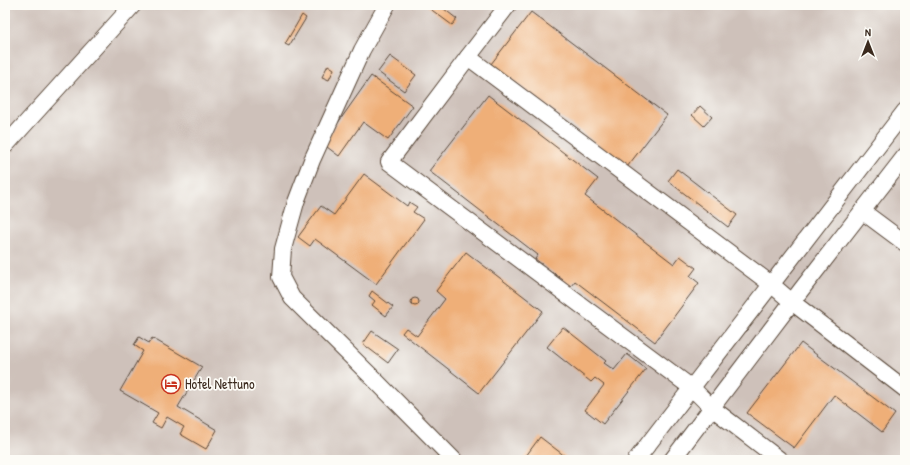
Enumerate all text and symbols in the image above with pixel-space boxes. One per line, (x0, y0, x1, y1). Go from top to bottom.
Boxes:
north arrow (848, 22, 888, 62)
text: N (865, 25, 871, 39)
hotel icon: Hotel Nettuno (160, 373, 182, 395)
place label: Hotel Nettuno (185, 374, 255, 393)

